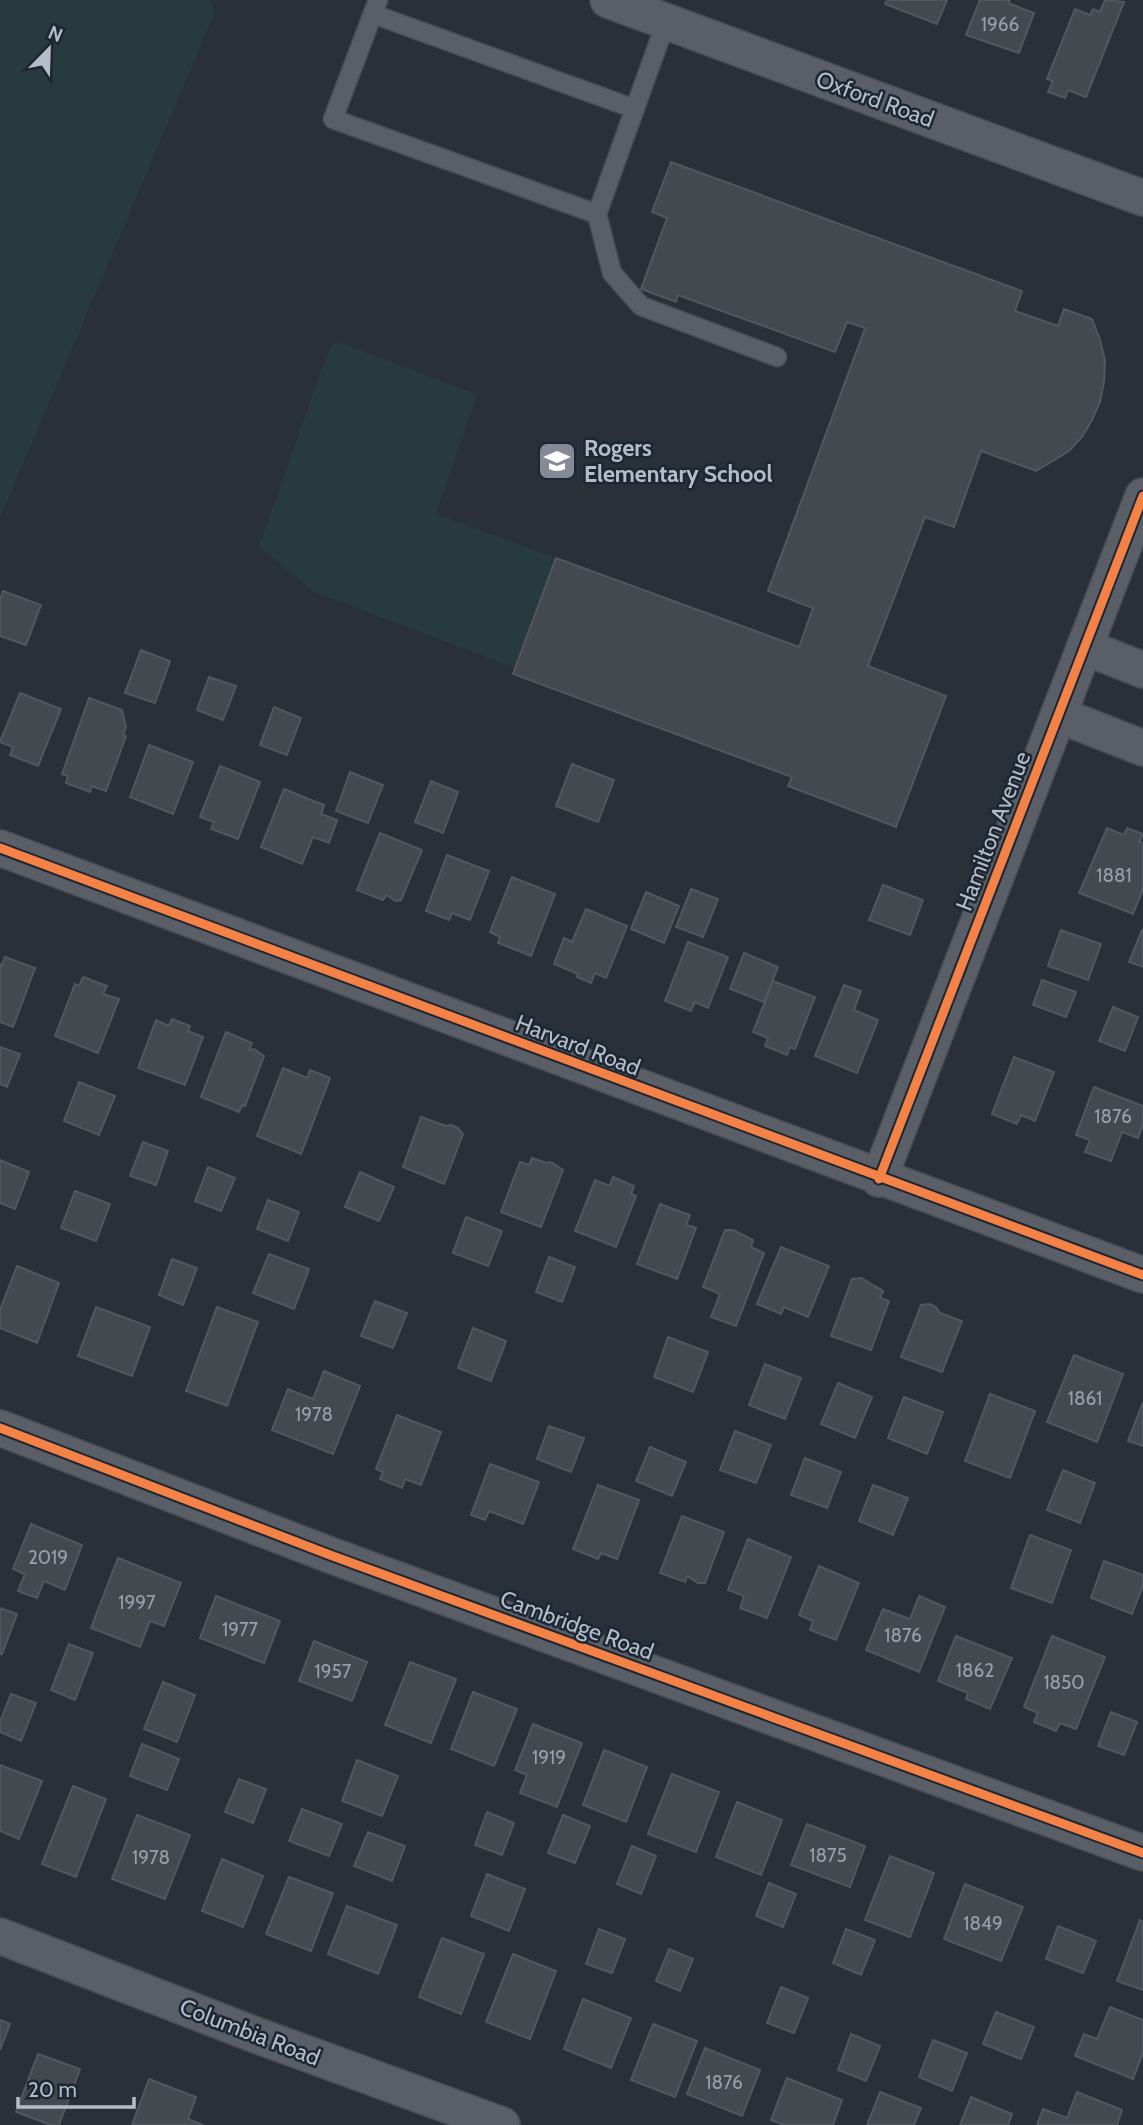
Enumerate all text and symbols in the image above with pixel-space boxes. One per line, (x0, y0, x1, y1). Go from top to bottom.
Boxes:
house number: 1966 (981, 13, 1019, 36)
north arrow (14, 14, 84, 84)
text: N (45, 21, 66, 47)
street label: Oxford Road (812, 65, 938, 133)
place label: Rogers Elementary School (584, 434, 772, 488)
school or university icon: Rogers Elementary School (536, 440, 578, 482)
street label: Hamilton Avenue (950, 747, 1036, 915)
house number: 1881 (1096, 864, 1132, 887)
street label: Harvard Road (512, 1008, 644, 1082)
house number: 1876 (1094, 1105, 1132, 1128)
house number: 1861 (1068, 1387, 1102, 1410)
house number: 1978 (295, 1403, 333, 1426)
house number: 2019 (28, 1546, 68, 1569)
street label: Cambridge Road (496, 1584, 658, 1666)
house number: 1997 (118, 1591, 156, 1614)
house number: 1977 (222, 1618, 258, 1641)
house number: 1876 (884, 1624, 922, 1647)
house number: 1862 (956, 1659, 994, 1682)
house number: 1957 (315, 1660, 352, 1683)
house number: 1850 (1043, 1671, 1085, 1694)
house number: 1919 (532, 1746, 566, 1769)
house number: 1875 (809, 1844, 847, 1867)
house number: 1978 (132, 1846, 170, 1869)
house number: 1849 (963, 1912, 1003, 1935)
street label: Columbia Road (176, 1992, 324, 2072)
scale bar (18, 2066, 133, 2110)
house number: 1876 (705, 2071, 743, 2094)
text: 20 m (28, 2077, 77, 2102)

